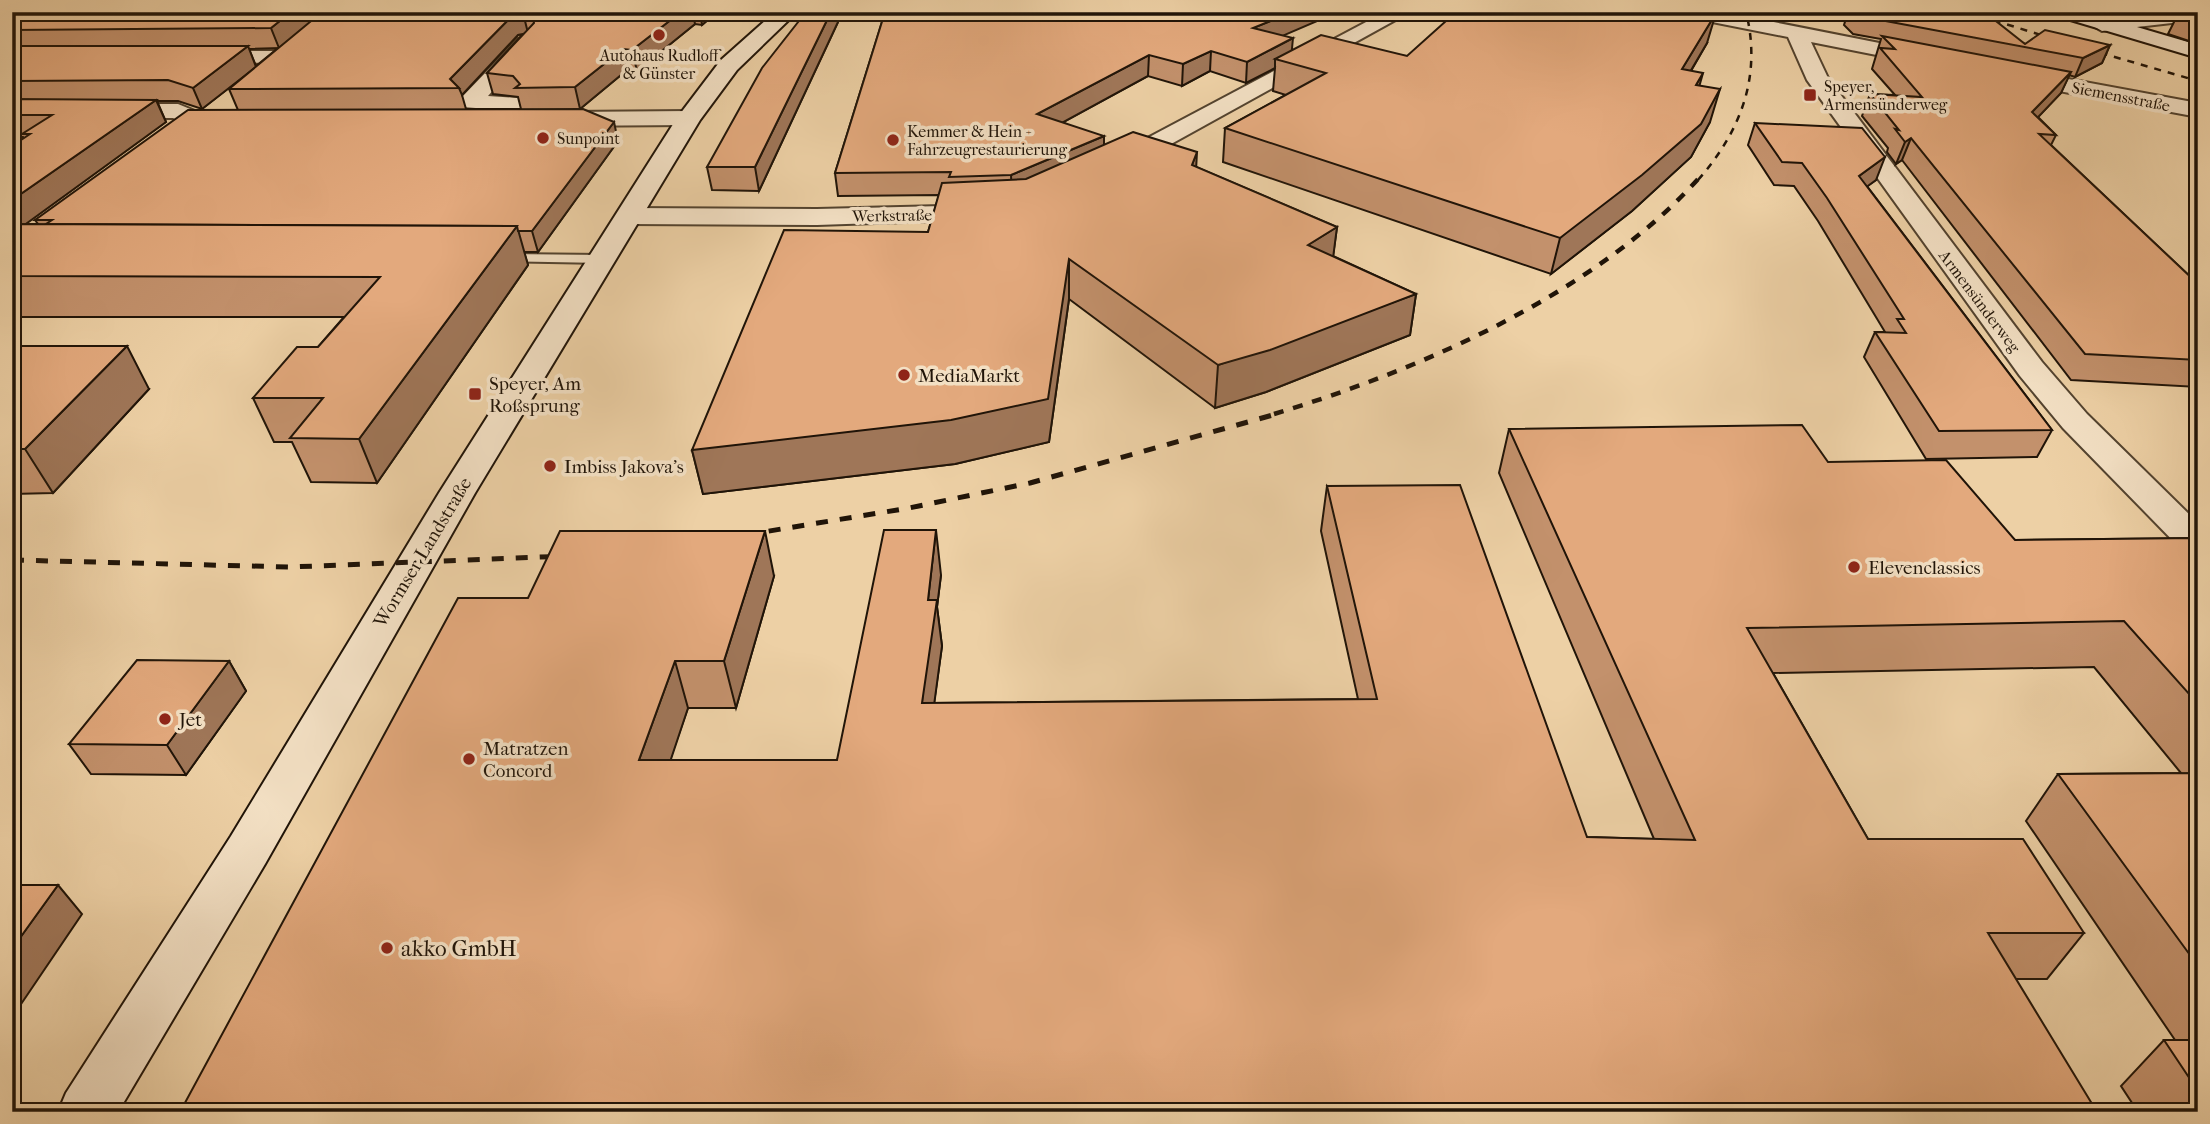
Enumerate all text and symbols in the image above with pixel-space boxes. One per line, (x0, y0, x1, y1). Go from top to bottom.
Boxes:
marker: Autohaus Rudloff & Günster (651, 27, 667, 43)
place label: Autohaus Rudloff & Günster (599, 46, 722, 83)
place label: Speyer, Armensünderweg (1823, 77, 1948, 114)
street label: Siemensstraße (2070, 78, 2172, 115)
marker: Speyer, Armensünderweg (1802, 87, 1818, 103)
place label: Kemmer & Hein - Fahrzeugrestaurierung (907, 122, 1068, 159)
place label: Sunpoint (557, 129, 620, 148)
marker: Sunpoint (535, 130, 551, 146)
marker: Kemmer & Hein - Fahrzeugrestaurierung (885, 132, 901, 148)
street label: Werkstraße (851, 205, 932, 226)
street label: Armensünderweg (1934, 246, 2025, 357)
place label: MediaMarkt (918, 365, 1020, 387)
marker: MediaMarkt (896, 367, 912, 383)
place label: Speyer, Am Roßsprung (489, 373, 581, 417)
marker: Speyer, Am Roßsprung (467, 386, 483, 402)
place label: Imbiss Jakova's (564, 456, 684, 478)
marker: Imbiss Jakova's (542, 458, 558, 474)
street label: Wormser Landstraße (369, 473, 476, 632)
place label: Elevenclassics (1868, 557, 1981, 579)
marker: Elevenclassics (1846, 559, 1862, 575)
place label: Jet (177, 709, 202, 731)
marker: Jet (157, 711, 173, 727)
place label: Matratzen Concord (483, 738, 568, 782)
marker: Matratzen Concord (461, 751, 477, 767)
place label: akko GmbH (401, 935, 517, 962)
marker: akko GmbH (379, 940, 395, 956)

